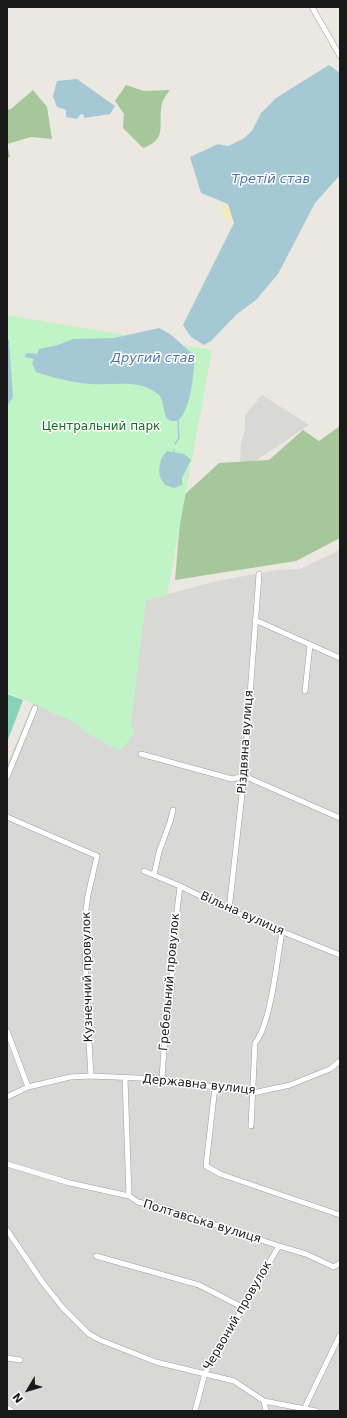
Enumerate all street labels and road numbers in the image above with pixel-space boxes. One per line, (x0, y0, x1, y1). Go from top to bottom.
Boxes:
street label: Різдвяна вулиця (235, 690, 257, 794)
street label: Вільна вулиця (198, 889, 286, 939)
street label: Кузнечний провулок (80, 911, 96, 1043)
street label: Гребельний провулок (157, 912, 183, 1052)
street label: Державна вулиця (142, 1072, 256, 1098)
street label: Полтавська вулиця (141, 1197, 263, 1247)
street label: Червоний провулок (201, 1259, 275, 1373)

